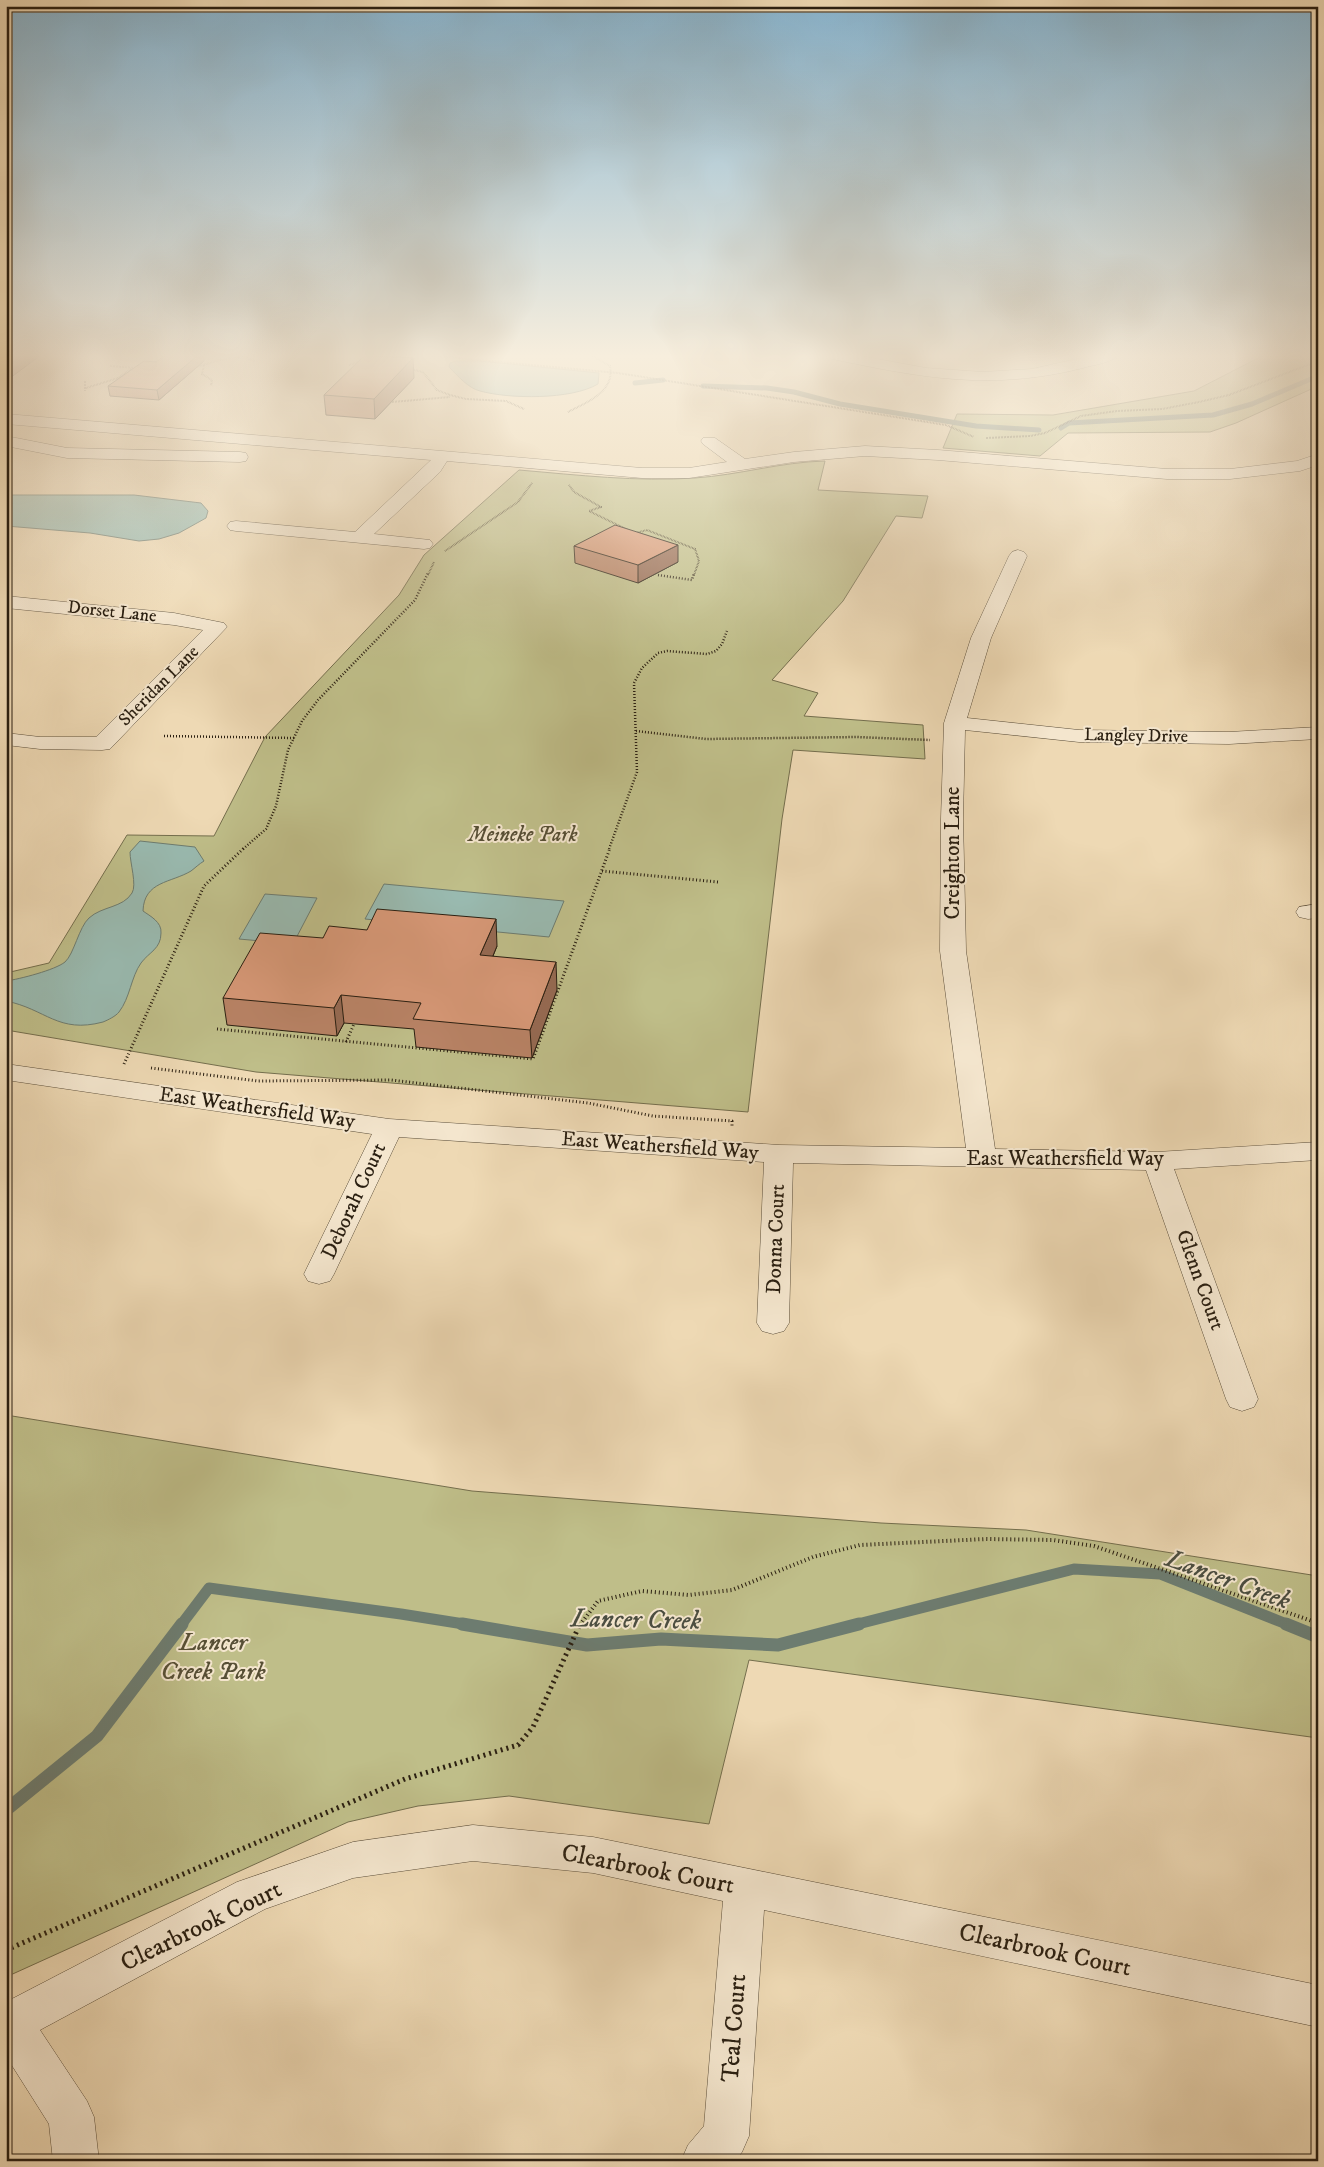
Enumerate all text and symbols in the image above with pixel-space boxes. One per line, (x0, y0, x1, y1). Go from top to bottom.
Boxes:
street label: Dorset Lane (66, 596, 158, 628)
street label: Sheridan Lane (114, 641, 204, 731)
street label: Langley Drive (1084, 724, 1188, 748)
street label: Creighton Lane (940, 786, 966, 919)
park label: Meineke Park (466, 822, 578, 848)
street label: East Weathersfield Way (157, 1081, 358, 1135)
street label: East Weathersfield Way (561, 1126, 761, 1166)
street label: Deborah Court (316, 1138, 392, 1263)
street label: East Weathersfield Way (966, 1146, 1165, 1172)
street label: Donna Court (761, 1183, 791, 1294)
street label: Glenn Court (1170, 1226, 1230, 1334)
water label: Lancer Creek (1159, 1542, 1295, 1618)
water label: Lancer Creek (569, 1602, 702, 1638)
park label: Lancer Creek Park (160, 1627, 266, 1687)
street label: Clearbrook Court (559, 1837, 737, 1901)
street label: Clearbrook Court (115, 1874, 287, 1978)
street label: Clearbrook Court (956, 1917, 1134, 1983)
street label: Teal Court (715, 1973, 753, 2083)

